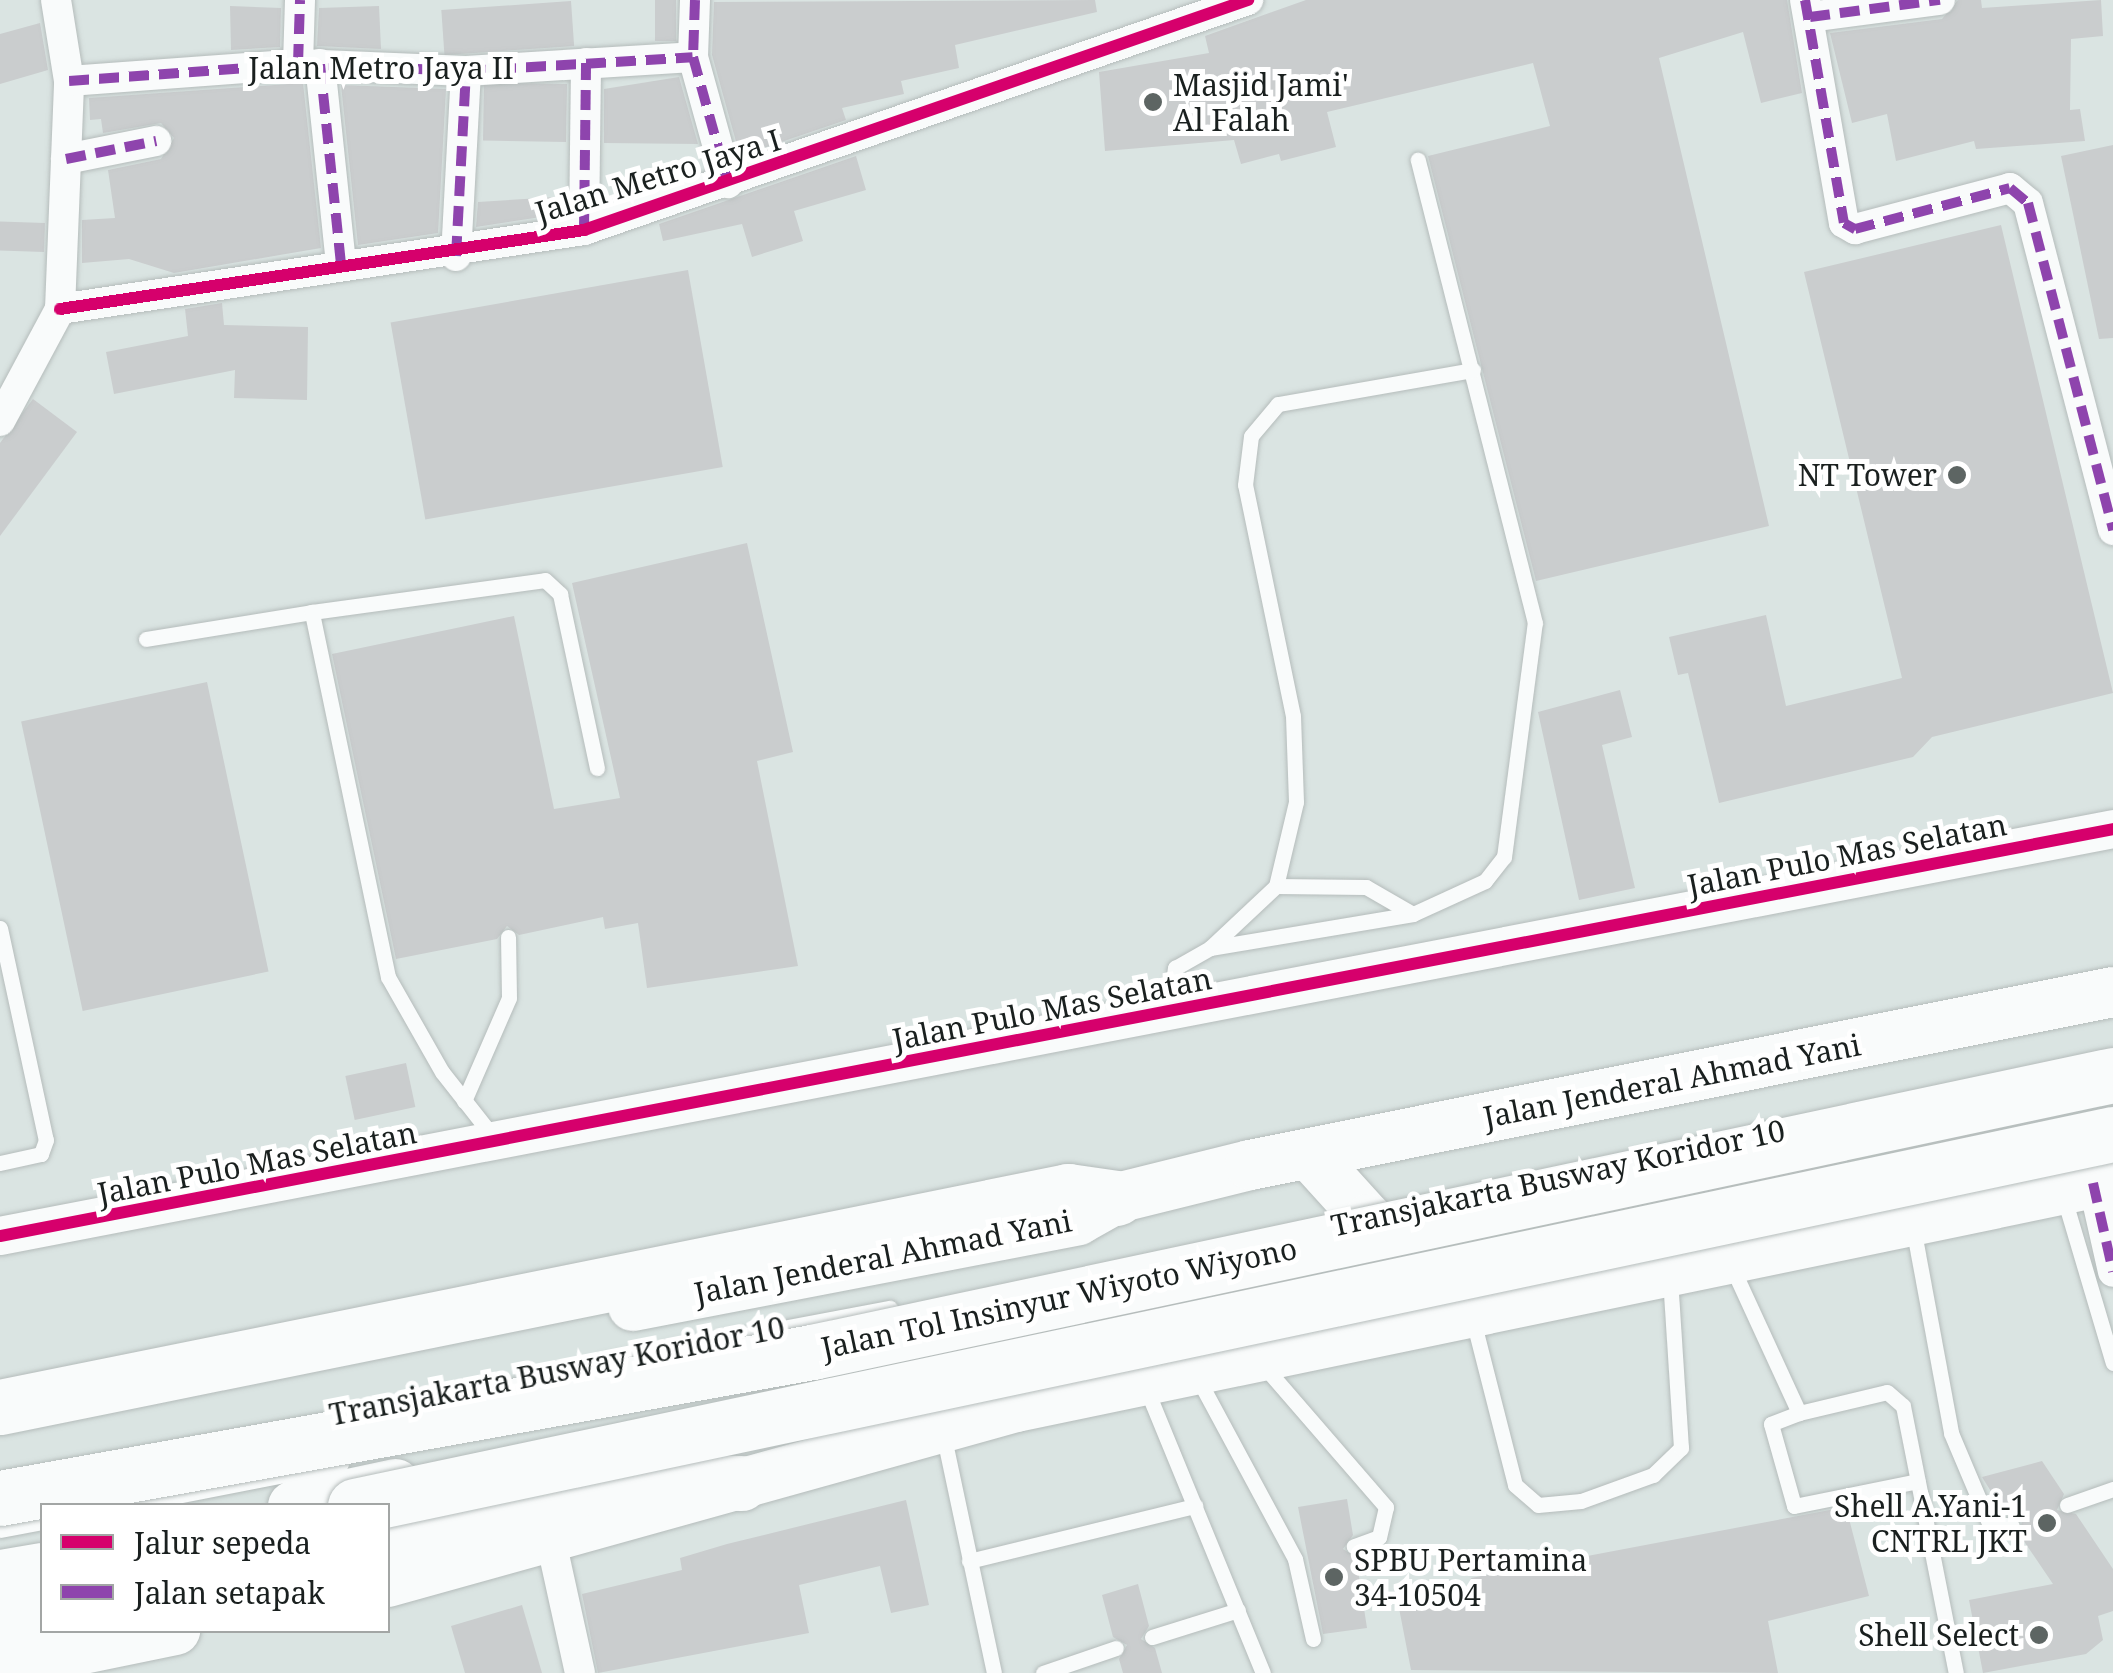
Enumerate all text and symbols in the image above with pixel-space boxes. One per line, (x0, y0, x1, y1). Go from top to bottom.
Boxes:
street label: Jalan Metro Jaya II (248, 50, 514, 86)
place label: Masjid Jami' Al Falah (1173, 67, 1349, 138)
marker: Masjid Jami' Al Falah (1142, 91, 1164, 113)
street label: Jalan Metro Jaya I (531, 122, 785, 230)
place label: NT Tower (1798, 457, 1937, 493)
marker: NT Tower (1946, 464, 1968, 486)
street label: Jalan Pulo Mas Selatan (1684, 806, 2010, 904)
street label: Jalan Pulo Mas Selatan (889, 960, 1215, 1058)
street label: Jalan Jenderal Ahmad Yani (1480, 1027, 1864, 1135)
street label: Transjakarta Busway Koridor 10 (1328, 1112, 1788, 1244)
street label: Jalan Pulo Mas Selatan (94, 1114, 420, 1212)
street label: Jalan Jenderal Ahmad Yani (691, 1203, 1075, 1311)
street label: Jalan Tol Insinyur Wiyoto Wiyono (818, 1230, 1300, 1366)
street label: Transjakarta Busway Koridor 10 (326, 1309, 788, 1433)
place label: Shell A.Yani-1 CNTRL JKT (1834, 1488, 2027, 1558)
legend (40, 1503, 390, 1633)
marker: Shell A.Yani-1 CNTRL JKT (2036, 1512, 2058, 1534)
text: Jalur sepeda (134, 1522, 311, 1563)
place label: SPBU Pertamina 34-10504 (1354, 1542, 1587, 1612)
marker: SPBU Pertamina 34-10504 (1323, 1566, 1345, 1588)
text: Jalan setapak (134, 1572, 325, 1613)
place label: Shell Select (1858, 1617, 2019, 1653)
marker: Shell Select (2028, 1624, 2050, 1646)

